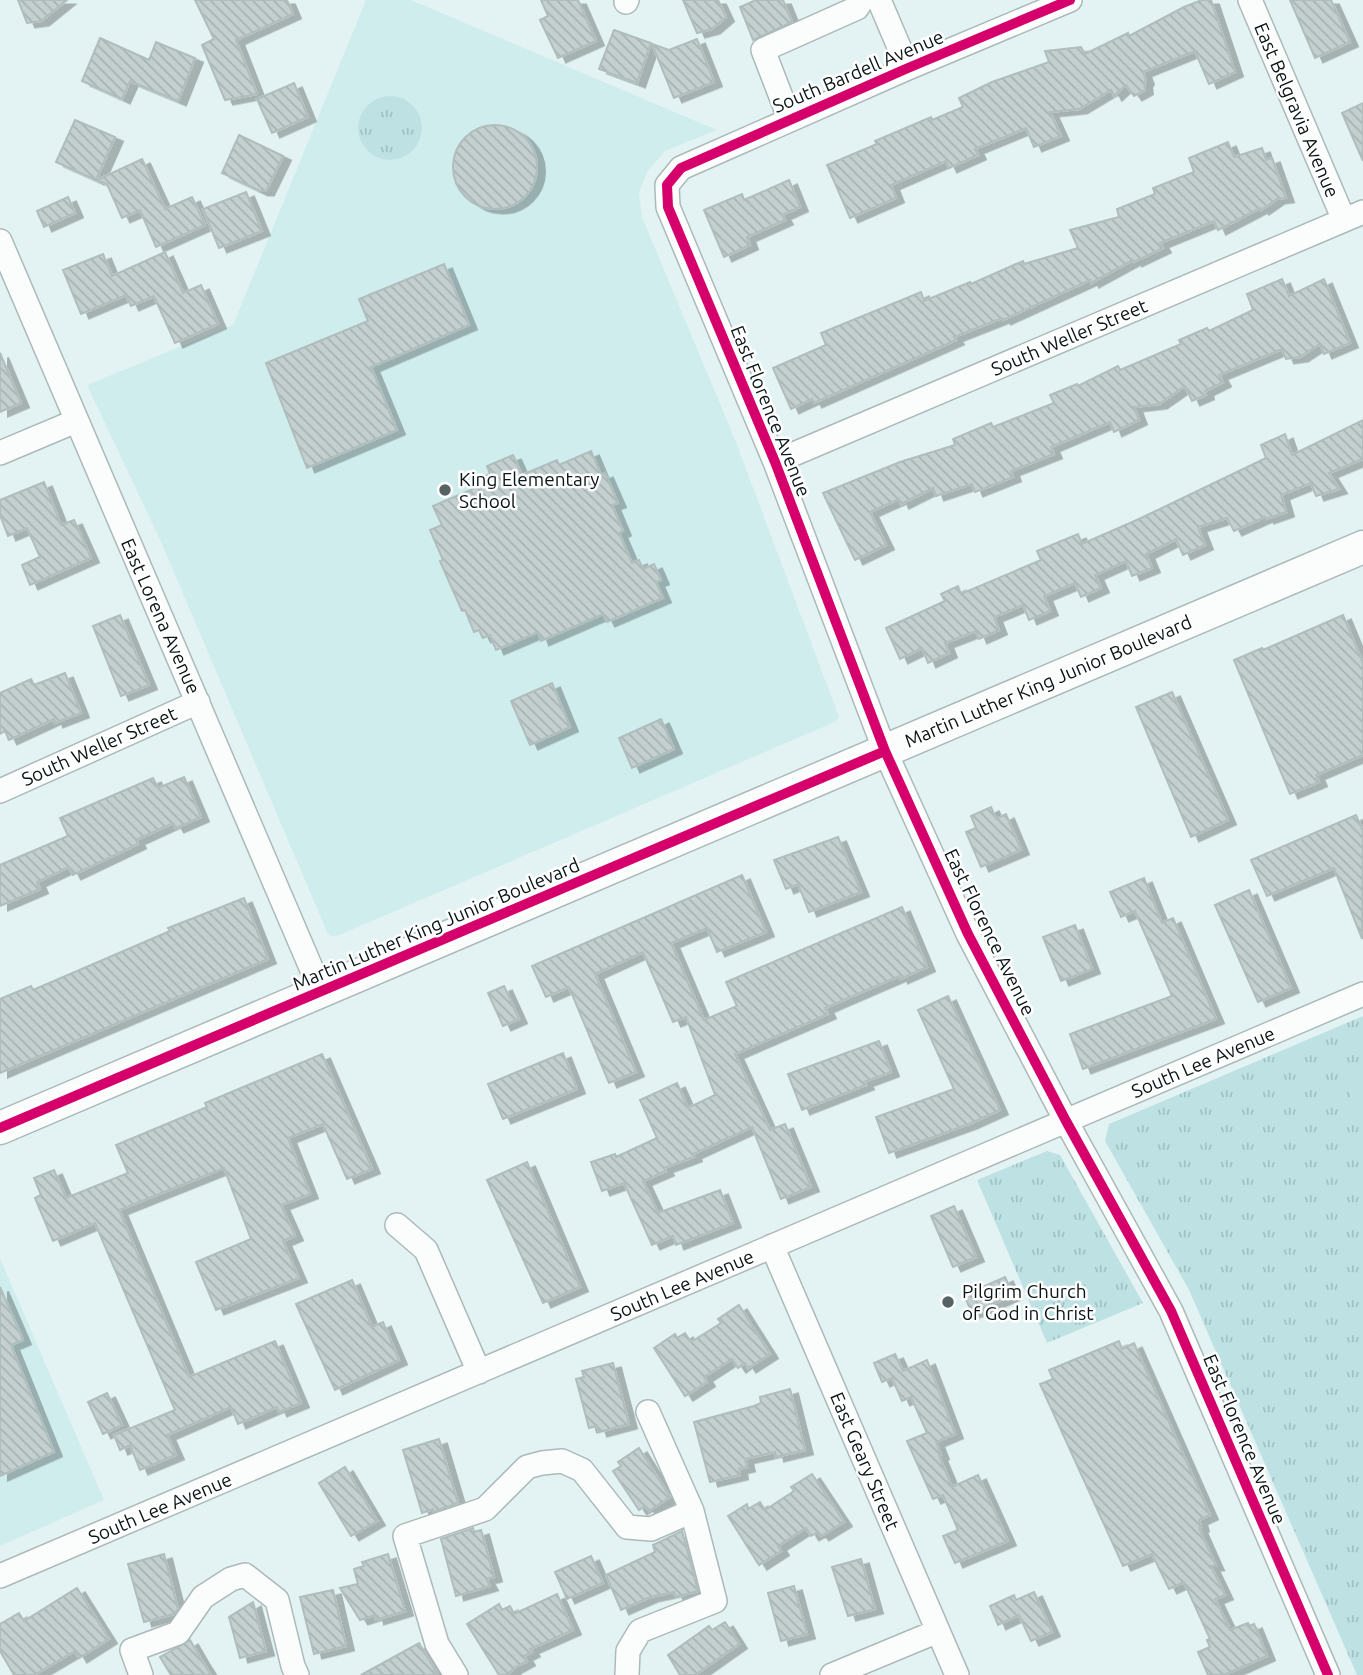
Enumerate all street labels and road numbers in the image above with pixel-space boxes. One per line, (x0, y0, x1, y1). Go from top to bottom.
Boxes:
street label: East Belgravia Avenue (1250, 19, 1344, 201)
street label: South Bardell Avenue (769, 25, 947, 117)
street label: South Weller Street (988, 294, 1151, 380)
street label: East Florence Avenue (727, 322, 815, 500)
street label: East Lorena Avenue (117, 535, 205, 697)
street label: Martin Luther King Junior Boulevard (901, 610, 1195, 752)
street label: South Weller Street (18, 702, 180, 790)
street label: East Florence Avenue (940, 845, 1040, 1019)
street label: Martin Luther King Junior Boulevard (289, 853, 583, 995)
street label: South Lee Avenue (1128, 1022, 1278, 1102)
street label: South Lee Avenue (607, 1245, 757, 1325)
street label: East Florence Avenue (1199, 1351, 1291, 1527)
street label: East Geary Street (826, 1389, 904, 1534)
street label: South Lee Avenue (85, 1468, 235, 1548)

